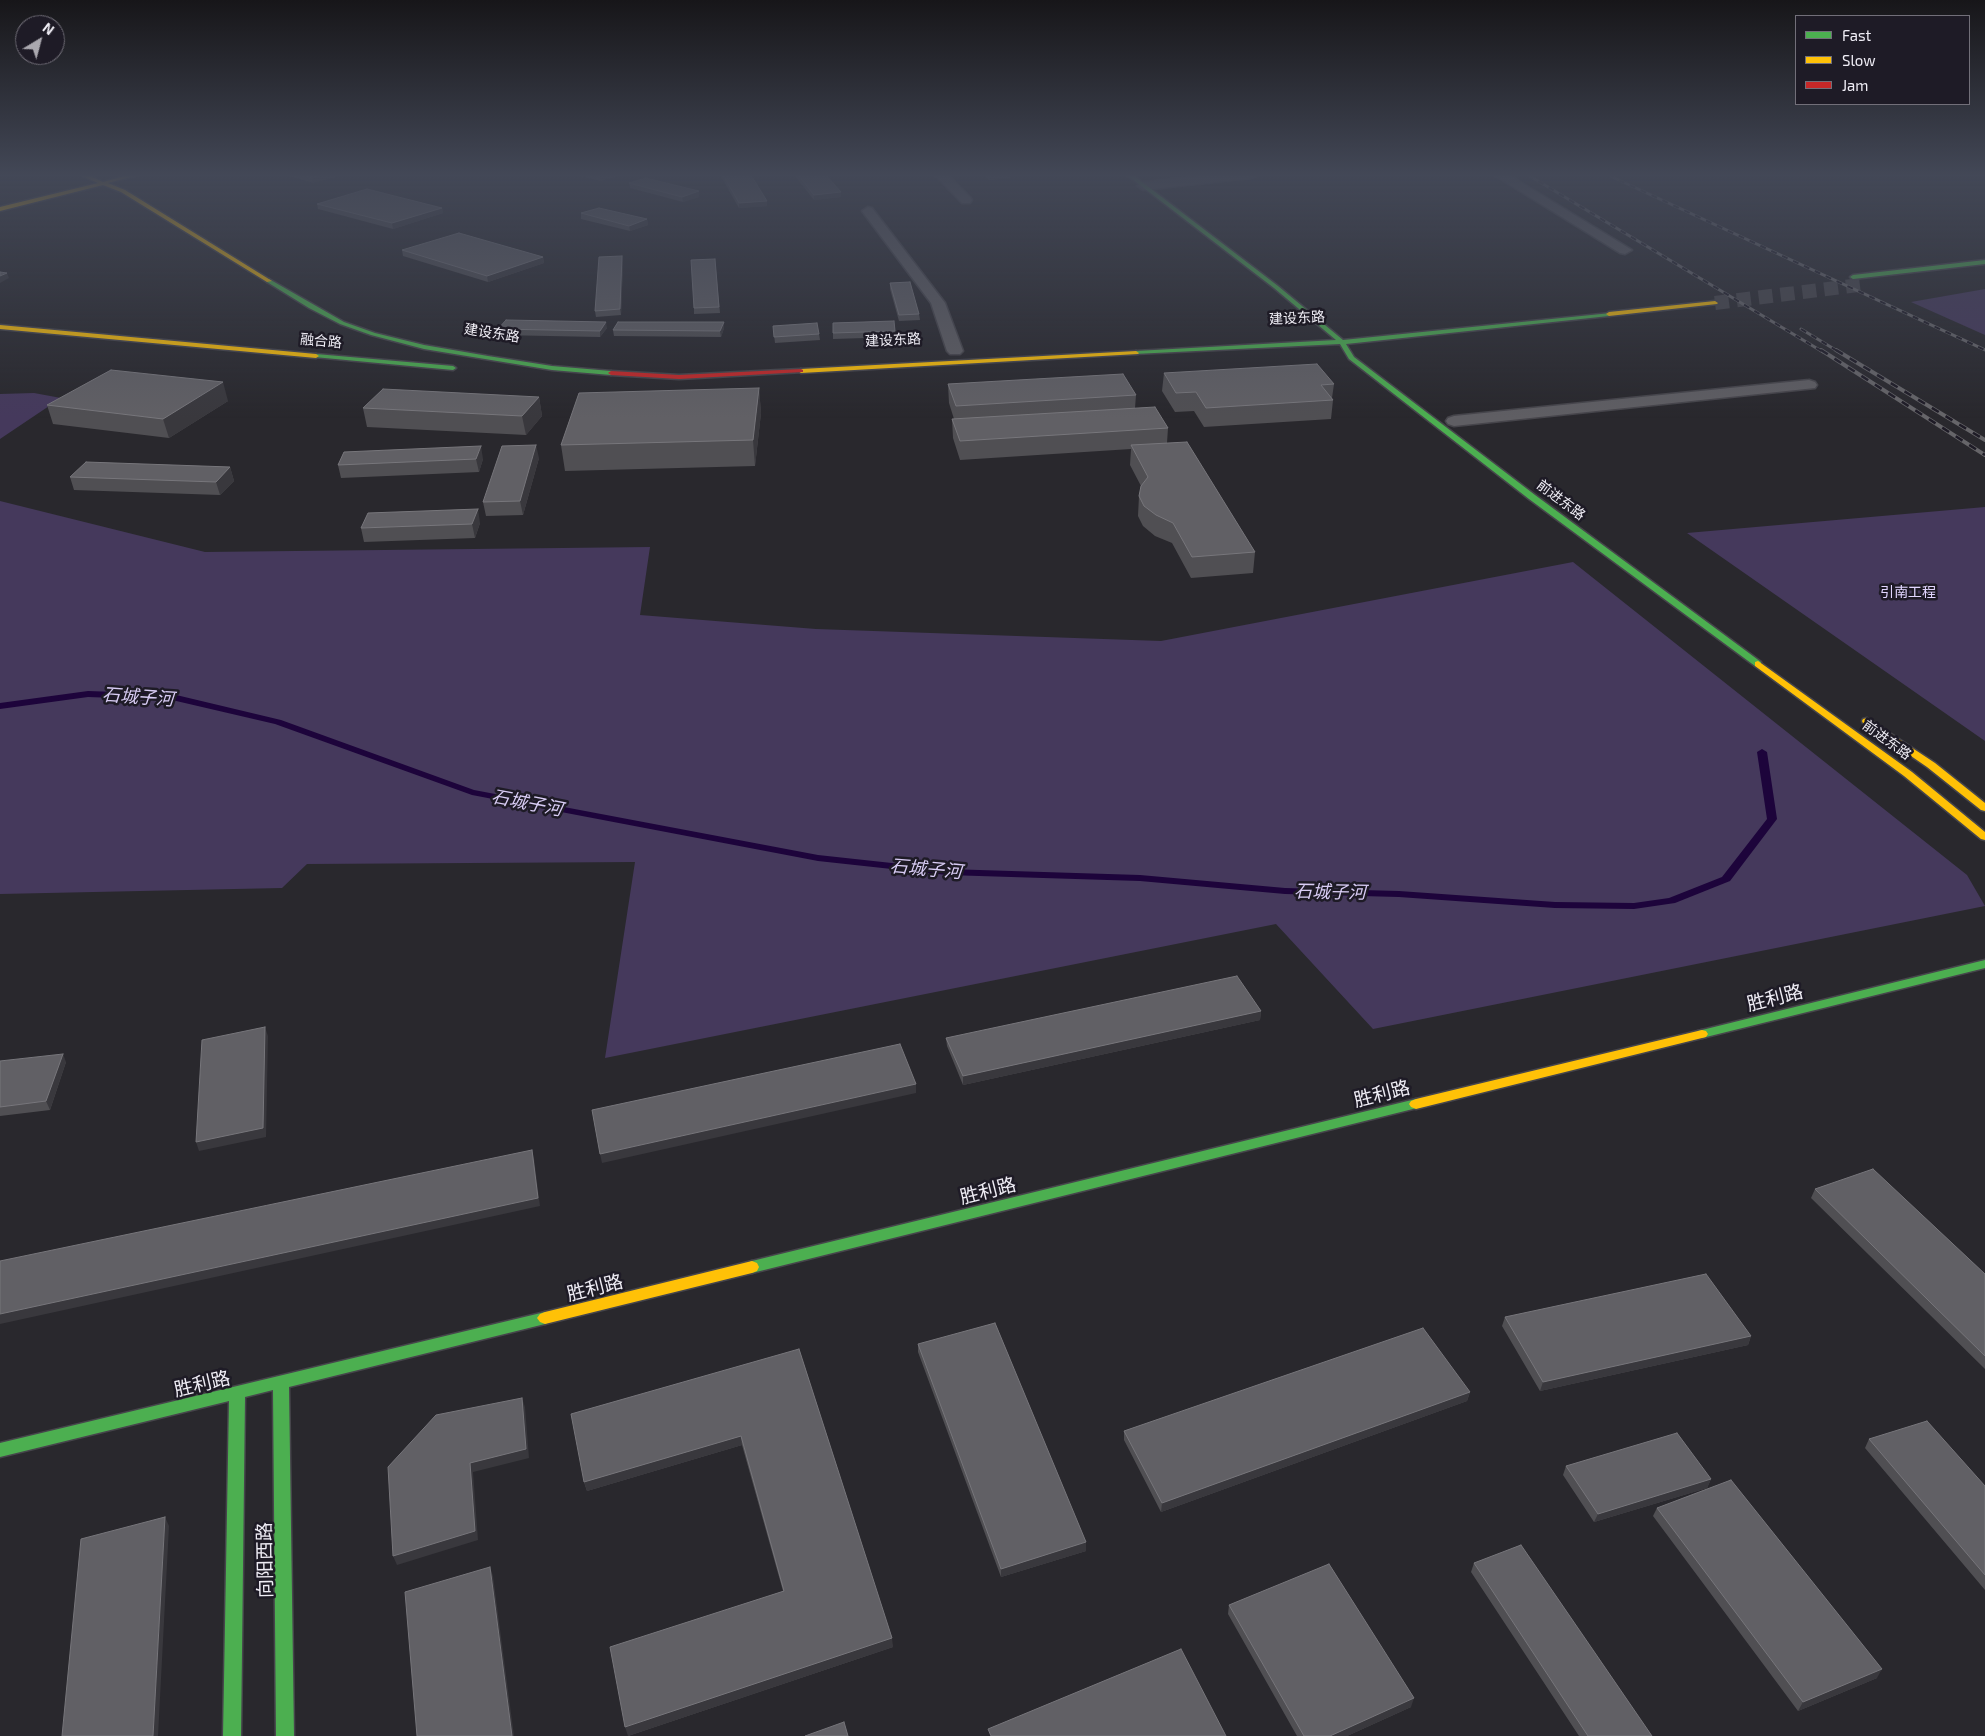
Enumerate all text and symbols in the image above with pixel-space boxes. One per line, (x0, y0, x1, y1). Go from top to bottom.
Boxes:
north arrow (15, 15, 65, 65)
legend (1795, 15, 1970, 105)
text: N (40, 19, 58, 38)
text: Fast (1842, 26, 1871, 44)
text: Slow (1842, 51, 1876, 69)
text: Jam (1842, 76, 1868, 94)
street label: 建设东路 (1269, 308, 1325, 328)
street label: 建设东路 (463, 320, 521, 346)
street label: 建设东路 (865, 330, 921, 350)
street label: 融合路 (299, 331, 343, 351)
street label: 前进东路 (1534, 476, 1588, 524)
park label: 引南工程 (1880, 584, 1936, 600)
water label: 石城子河 (101, 684, 175, 710)
street label: 前进东路 (1859, 717, 1915, 763)
water label: 石城子河 (490, 786, 564, 820)
water label: 石城子河 (889, 855, 963, 883)
water label: 石城子河 (1294, 881, 1366, 903)
street label: 胜利路 (1745, 980, 1805, 1016)
street label: 胜利路 (1352, 1076, 1412, 1112)
street label: 胜利路 (958, 1173, 1018, 1209)
street label: 胜利路 (565, 1270, 625, 1306)
street label: 胜利路 (172, 1366, 232, 1402)
street label: 向阳西路 (253, 1522, 277, 1598)

